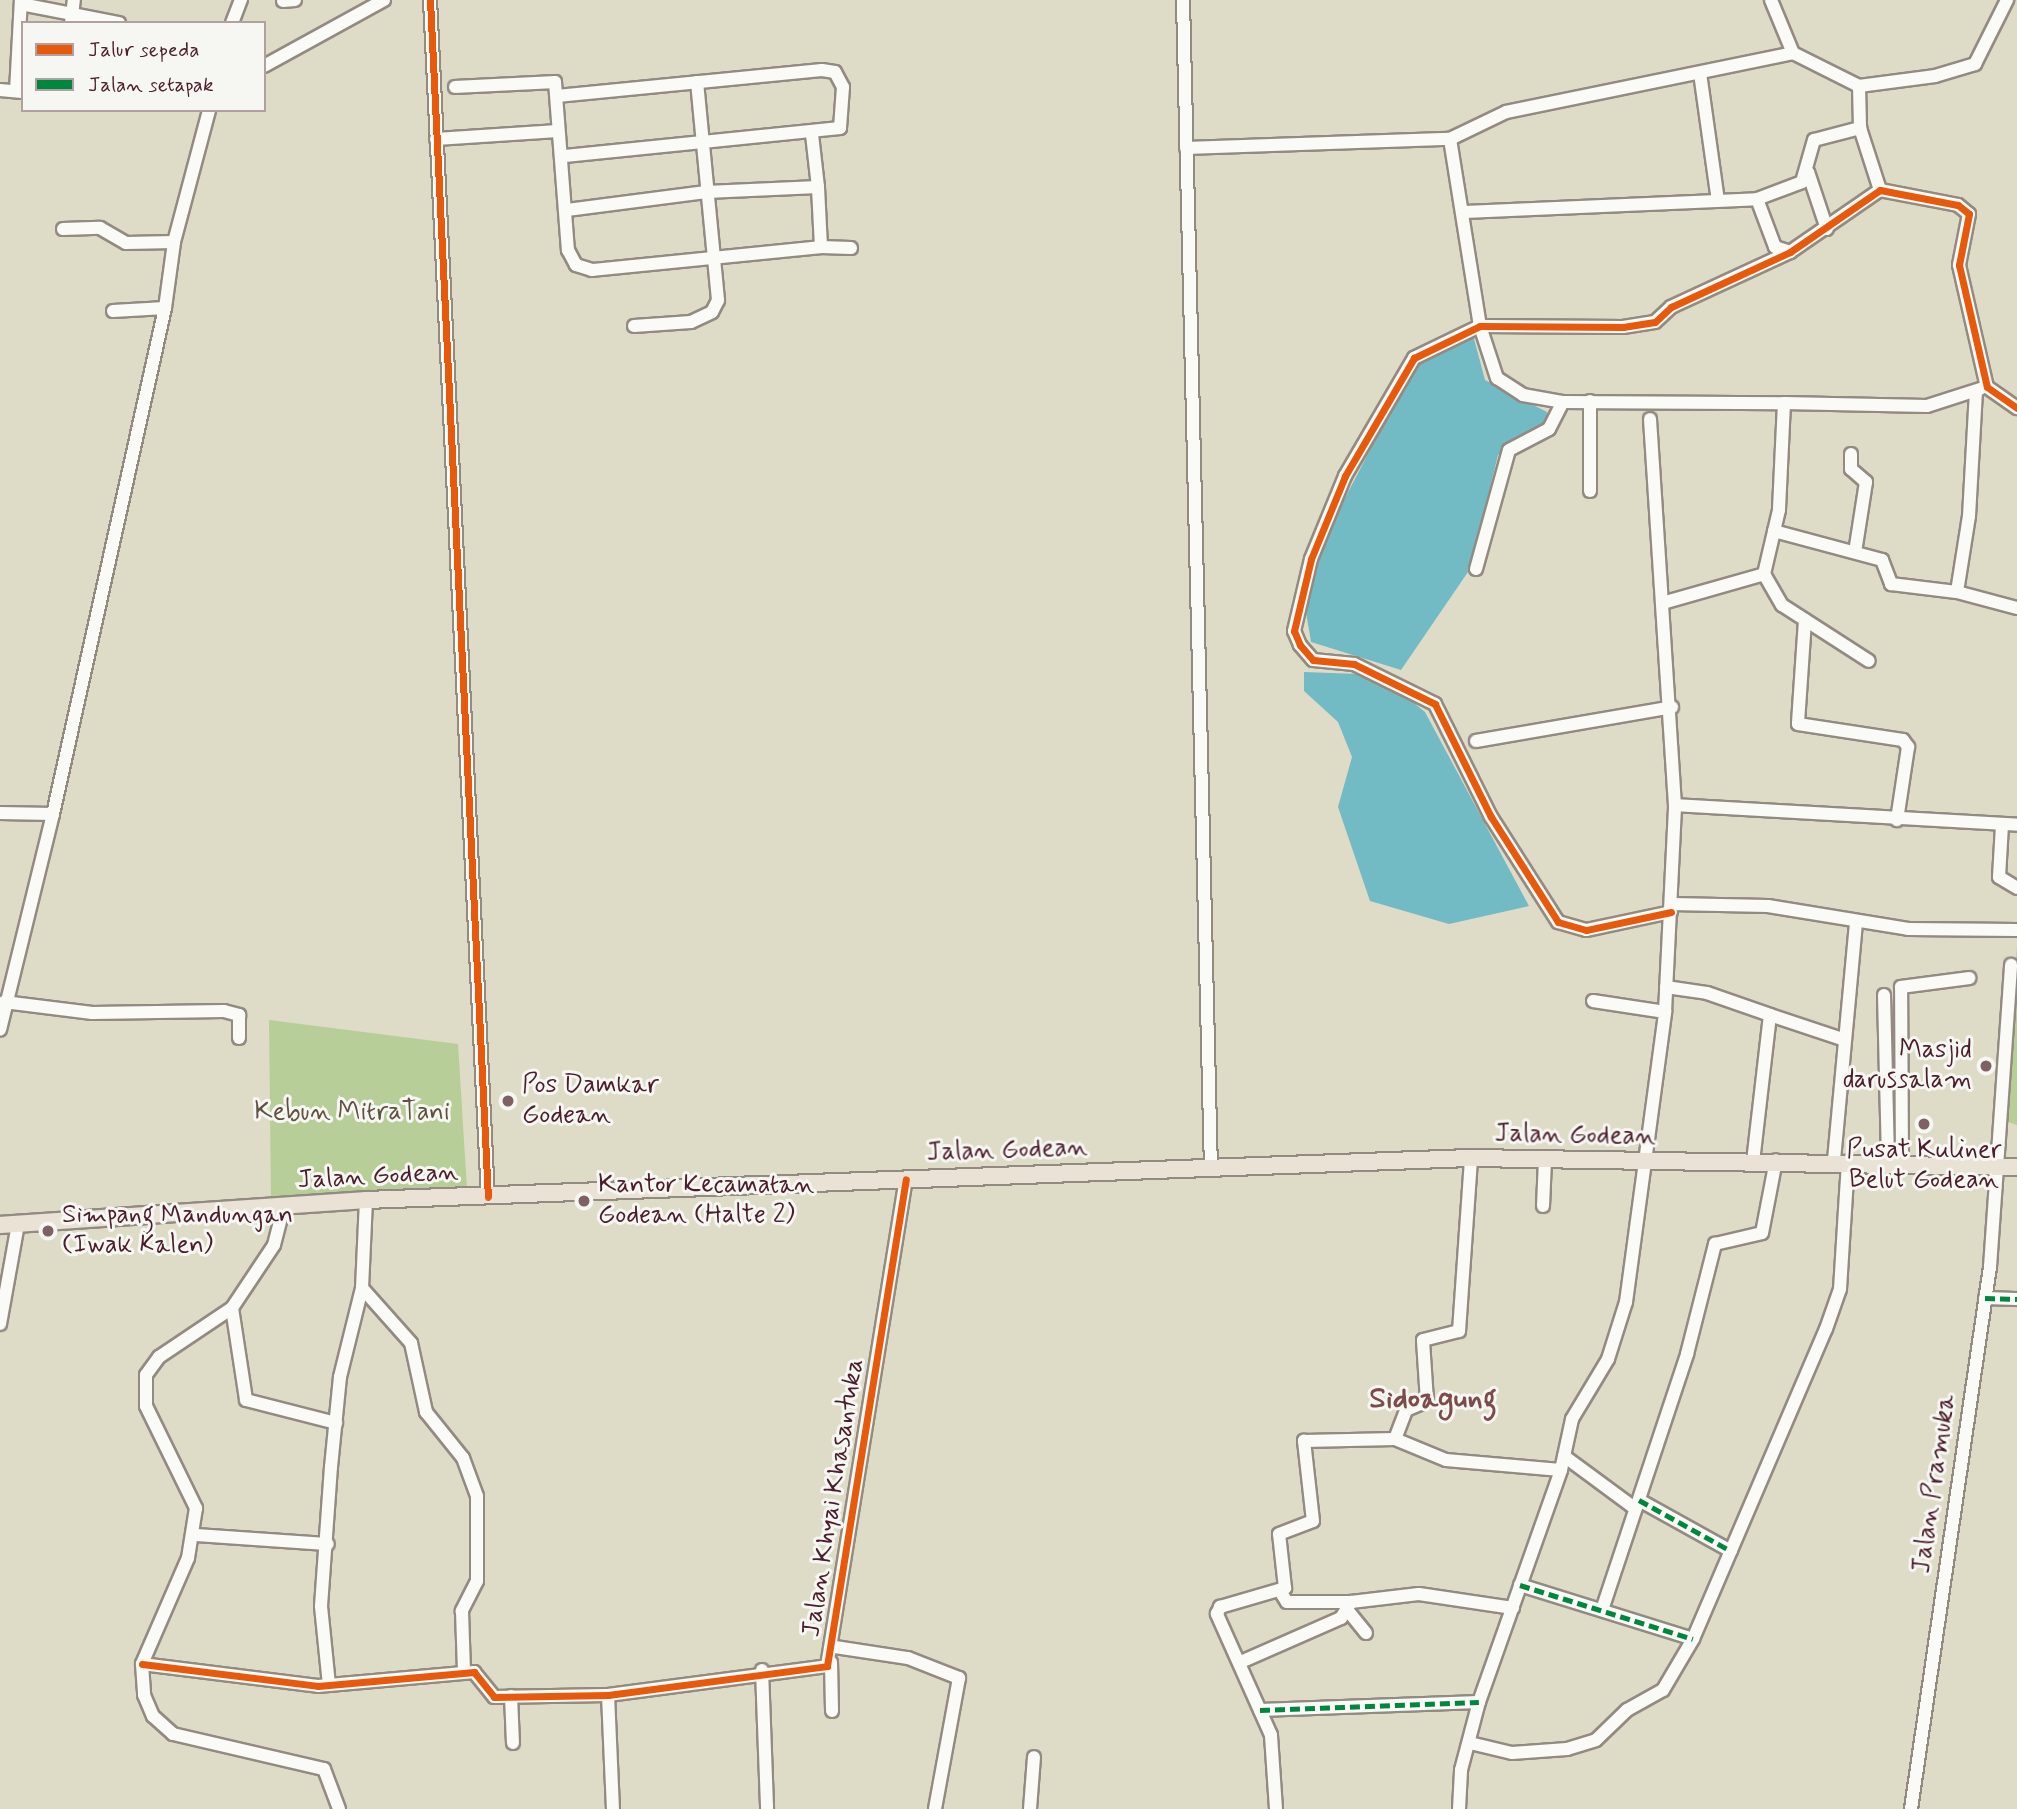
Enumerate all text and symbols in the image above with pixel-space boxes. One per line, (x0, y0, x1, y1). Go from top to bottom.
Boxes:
legend (21, 21, 266, 112)
text: Jalur sepeda (88, 36, 199, 64)
text: Jalan setapak (88, 71, 214, 99)
place label: Masjid darussalam (1843, 1035, 1972, 1096)
marker: Masjid darussalam (1978, 1058, 1994, 1074)
place label: Pos Damkar Godean (522, 1070, 657, 1132)
marker: Pos Damkar Godean (500, 1093, 516, 1109)
park label: Kebun MitraTani (254, 1097, 450, 1129)
marker: Pusat Kuliner Belut Godean (1916, 1116, 1932, 1132)
street label: Jalan Godean (1493, 1119, 1657, 1153)
street label: Jalan Godean (925, 1133, 1089, 1169)
place label: Pusat Kuliner Belut Godean (1848, 1135, 2000, 1196)
street label: Jalan Godean (295, 1157, 461, 1197)
place label: Kantor Kecamatan Godean (Halte 2) (598, 1170, 825, 1232)
marker: Kantor Kecamatan Godean (Halte 2) (576, 1193, 592, 1209)
place label: Simpang Mandungan (Iwak Kalen) (62, 1200, 296, 1262)
marker: Simpang Mandungan (Iwak Kalen) (40, 1223, 56, 1239)
street label: Jalan Khyai Khasantuka (797, 1358, 871, 1638)
district label: Sidoagung (1369, 1381, 1497, 1417)
street label: Jalan Pramuka (1907, 1392, 1963, 1576)

